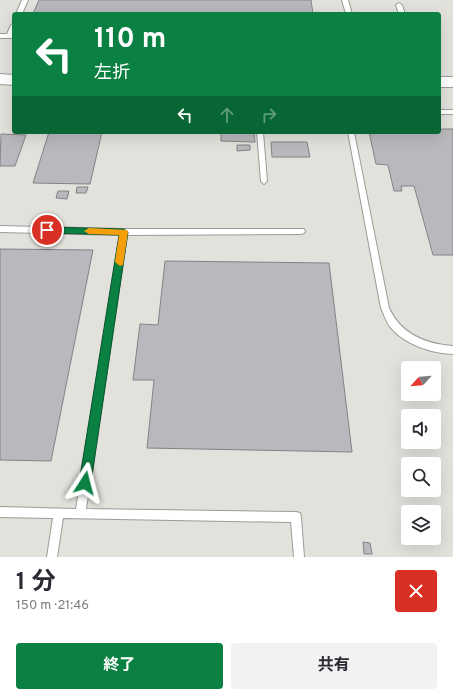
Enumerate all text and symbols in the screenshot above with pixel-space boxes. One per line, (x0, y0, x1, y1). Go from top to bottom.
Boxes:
text: 110 m (94, 22, 166, 58)
icon: left (28, 28, 80, 80)
text: 左折 (94, 62, 130, 85)
icon: left (174, 104, 196, 126)
icon: ahead (216, 104, 238, 126)
icon: right (258, 104, 280, 126)
pin (30, 213, 64, 247)
icon: arrive (36, 219, 58, 241)
north arrow (401, 361, 441, 401)
map controls (401, 361, 441, 545)
button: sound (401, 409, 441, 449)
button: search (401, 457, 441, 497)
position arrow (64, 462, 106, 504)
button: layers (401, 505, 441, 545)
text: 1 分 (16, 568, 56, 598)
button: close (395, 570, 437, 612)
text: 150 m · 21:46 (16, 598, 89, 614)
button: 終了 (16, 643, 223, 689)
button: 共有 (231, 643, 437, 689)

